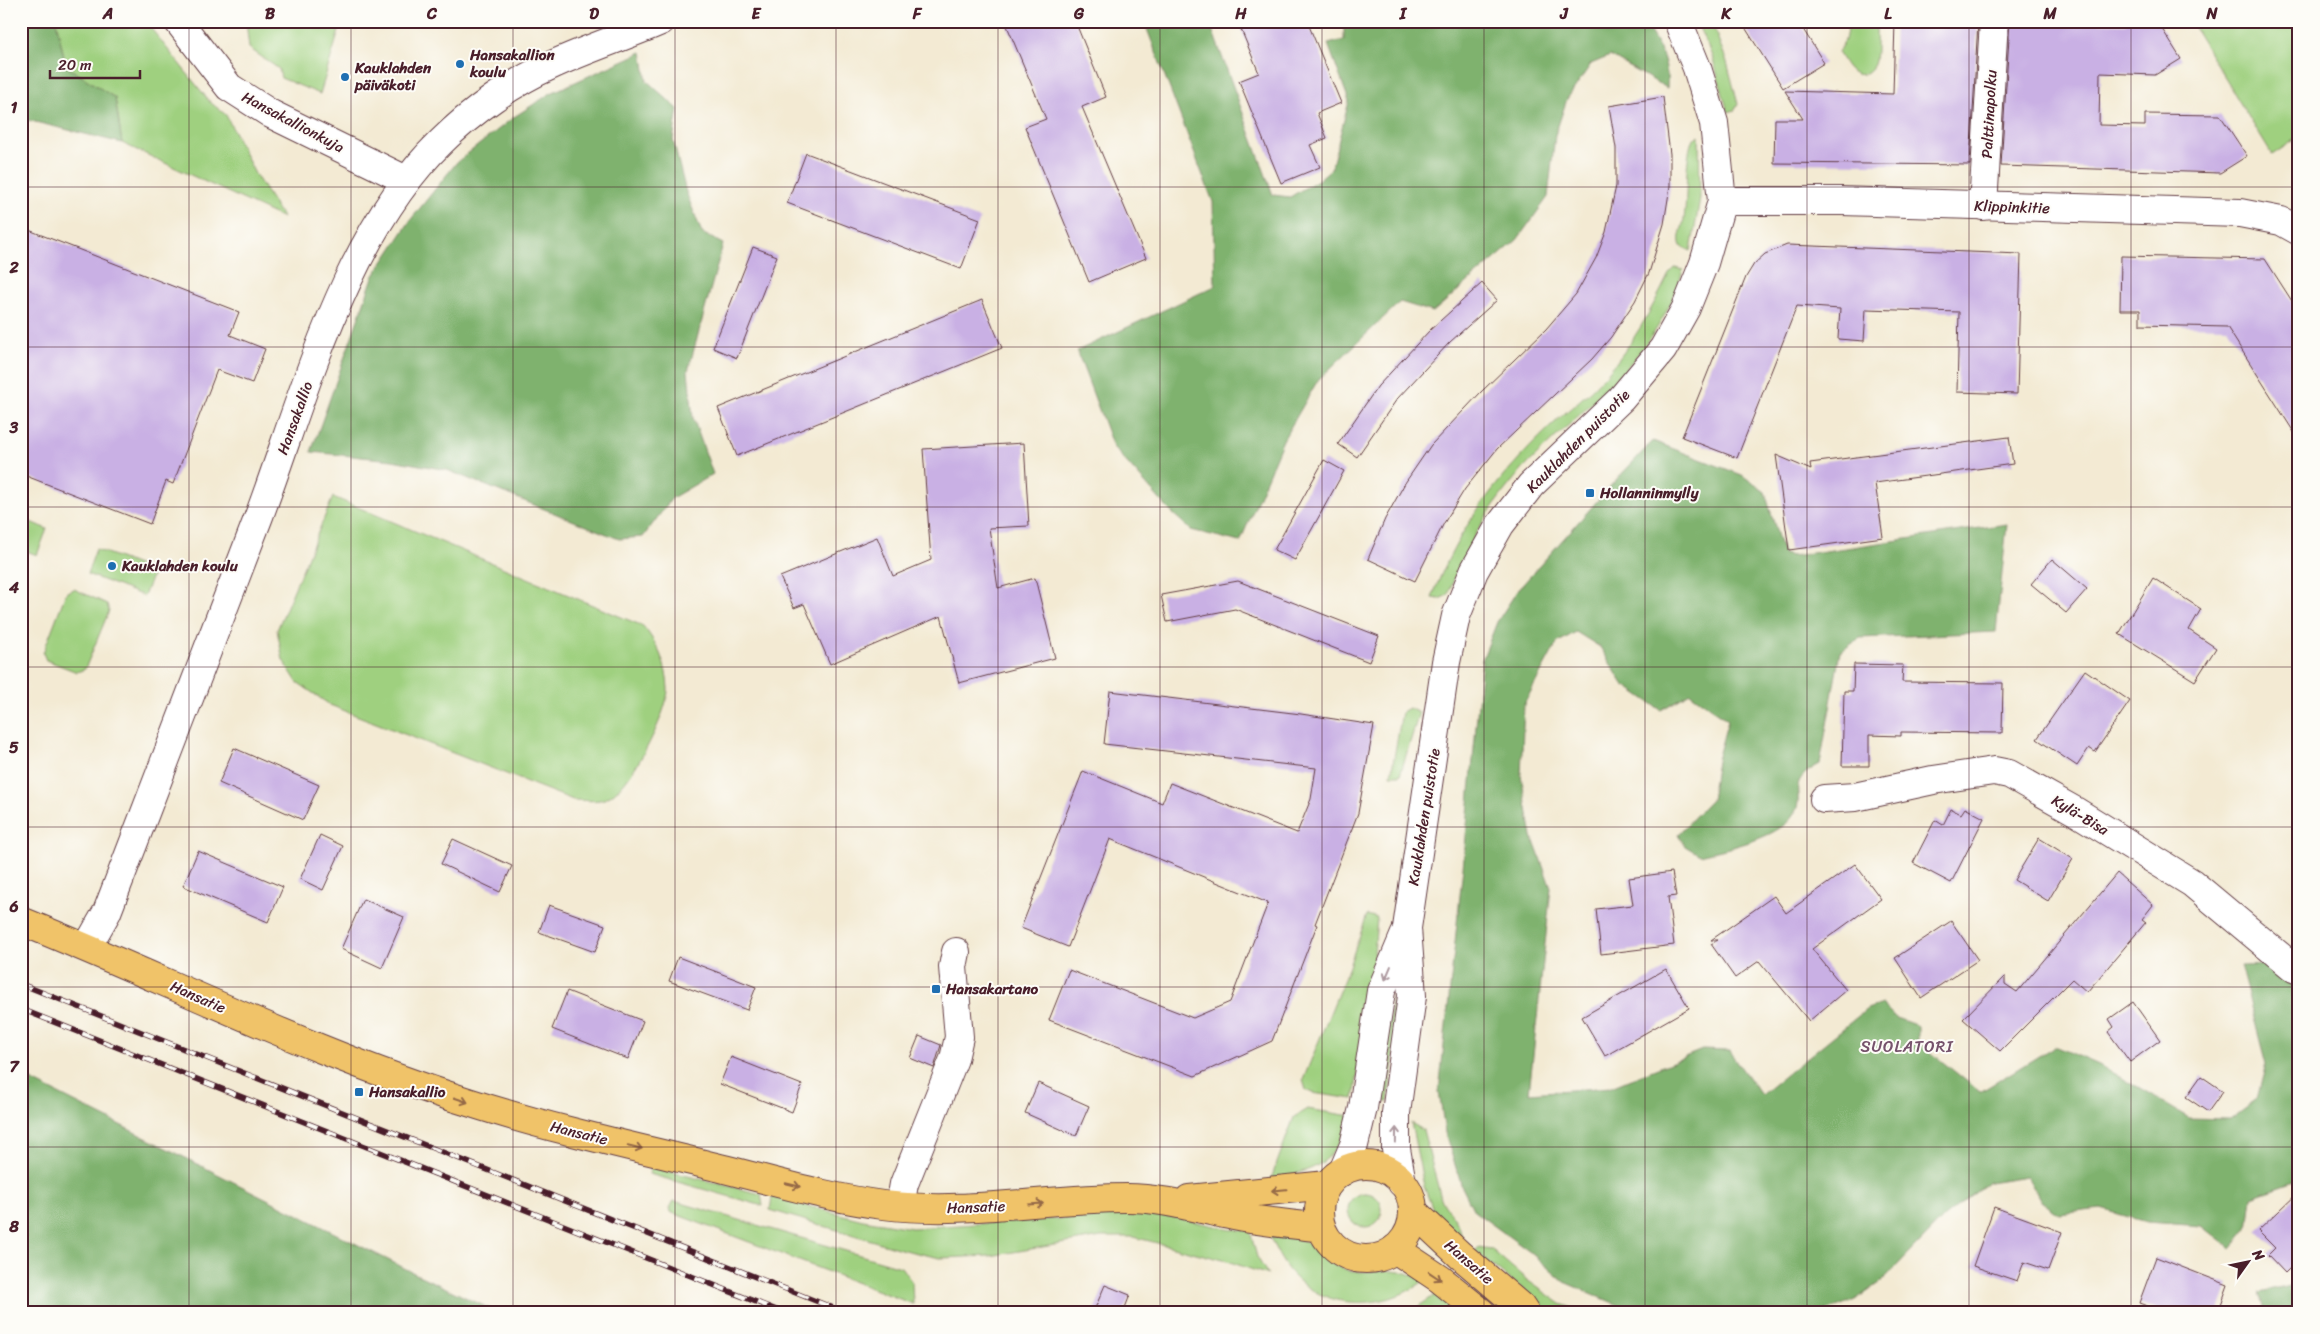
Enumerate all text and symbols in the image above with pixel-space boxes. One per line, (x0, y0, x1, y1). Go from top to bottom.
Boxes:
text: A (102, 0, 113, 28)
text: B (265, 0, 276, 28)
text: C (426, 0, 438, 28)
text: D (589, 0, 599, 28)
text: E (752, 0, 762, 28)
text: F (912, 0, 923, 28)
text: G (1073, 0, 1085, 28)
text: H (1234, 0, 1247, 28)
text: I (1399, 0, 1408, 28)
text: J (1559, 0, 1569, 28)
text: K (1720, 0, 1732, 28)
text: L (1884, 0, 1892, 28)
text: M (2042, 0, 2057, 28)
text: N (2205, 0, 2218, 28)
place label: Hansakallion koulu (469, 42, 555, 85)
scale bar (50, 48, 140, 80)
text: 20 m (58, 52, 92, 78)
place label: Kauklahden päiväkoti (354, 55, 432, 98)
marker: Hansakallion koulu (454, 58, 466, 70)
street label: Palttinapolku (1974, 69, 2004, 159)
marker: Kauklahden päiväkoti (339, 71, 351, 83)
street label: Hansakallionkuja (237, 84, 349, 160)
text: 1 (11, 93, 18, 122)
street label: Klippinkitie (1974, 193, 2051, 221)
text: 2 (8, 253, 19, 282)
street label: Hansakallio (270, 377, 320, 458)
street label: Kauklahden puistotie (1520, 383, 1636, 499)
text: 3 (9, 413, 19, 442)
place label: Hollanninmylly (1599, 480, 1700, 506)
marker: Hollanninmylly (1584, 487, 1596, 499)
place label: Kauklahden koulu (121, 553, 239, 579)
marker: Kauklahden koulu (106, 560, 118, 572)
text: 4 (8, 573, 19, 602)
text: 5 (9, 733, 19, 762)
street label: Kauklahden puistotie (1400, 747, 1448, 887)
street label: Kylä-Bisa (2046, 788, 2114, 843)
text: 6 (8, 892, 19, 921)
one-way arrow (1383, 965, 1393, 980)
street label: Hansatie (166, 973, 230, 1021)
place label: Hansakartano (945, 976, 1039, 1002)
marker: Hansakartano (930, 983, 942, 995)
district label: SUOLATORI (1860, 1032, 1954, 1061)
text: 7 (9, 1052, 20, 1081)
place label: Hansakallio (368, 1079, 446, 1105)
marker: Hansakallio (353, 1086, 365, 1098)
one-way arrow (453, 1096, 469, 1105)
street label: Hansatie (547, 1113, 611, 1153)
one-way arrow (1391, 1127, 1401, 1144)
one-way arrow (626, 1143, 642, 1152)
one-way arrow (784, 1181, 800, 1191)
one-way arrow (1271, 1185, 1287, 1194)
street label: Hansatie (946, 1193, 1006, 1221)
one-way arrow (1028, 1200, 1044, 1209)
text: 8 (8, 1212, 19, 1241)
street label: Hansatie (1438, 1233, 1500, 1291)
north arrow (2222, 1236, 2272, 1286)
text: N (2245, 1243, 2272, 1266)
one-way arrow (1428, 1271, 1442, 1281)

